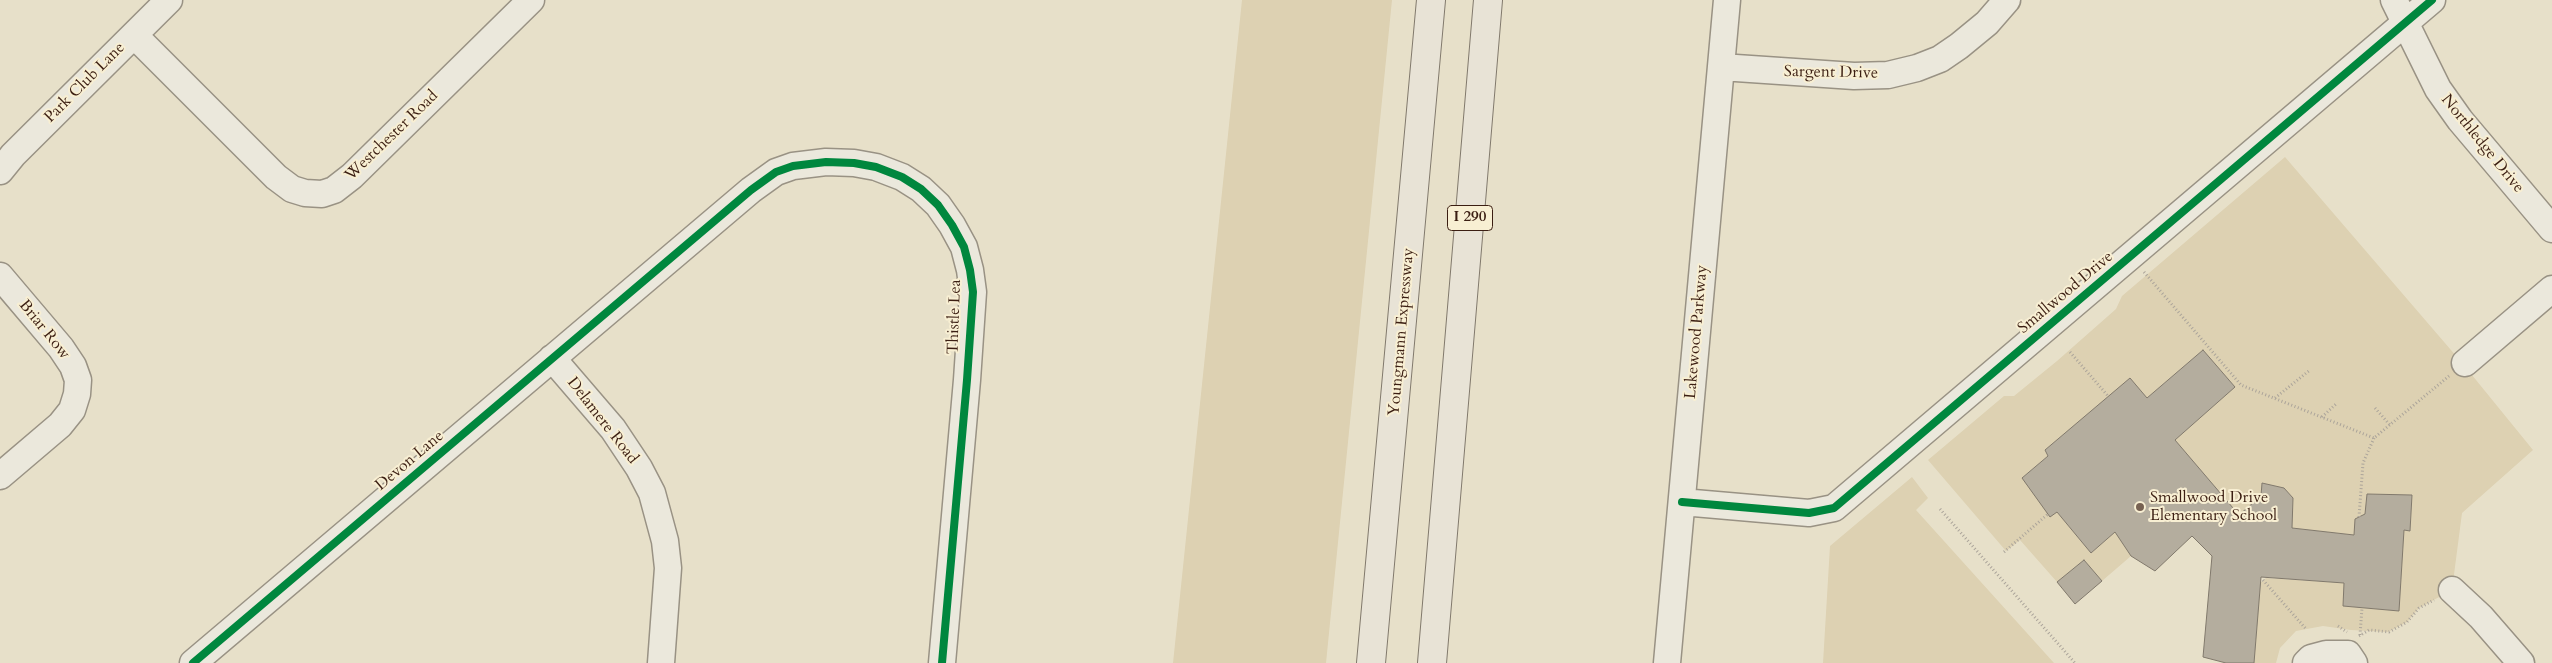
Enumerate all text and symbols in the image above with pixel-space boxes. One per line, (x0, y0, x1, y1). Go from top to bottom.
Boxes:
street label: Park Club Lane (41, 39, 129, 127)
street label: Sargent Drive (1784, 63, 1878, 83)
street label: Westchester Road (342, 87, 442, 185)
street label: Northledge Drive (2436, 91, 2528, 197)
road number: I 290 (1448, 206, 1492, 230)
street label: Youngmann Expressway (1385, 247, 1419, 417)
street label: Smallwood Drive (2015, 248, 2117, 338)
street label: Lakewood Parkway (1682, 264, 1712, 400)
street label: Thistle Lea (944, 279, 966, 355)
street label: Briar Row (14, 296, 74, 364)
street label: Delamere Road (562, 374, 642, 468)
street label: Devon Lane (372, 427, 448, 495)
place label: Smallwood Drive Elementary School (2150, 488, 2277, 526)
marker: Smallwood Drive Elementary School (2134, 501, 2146, 513)

